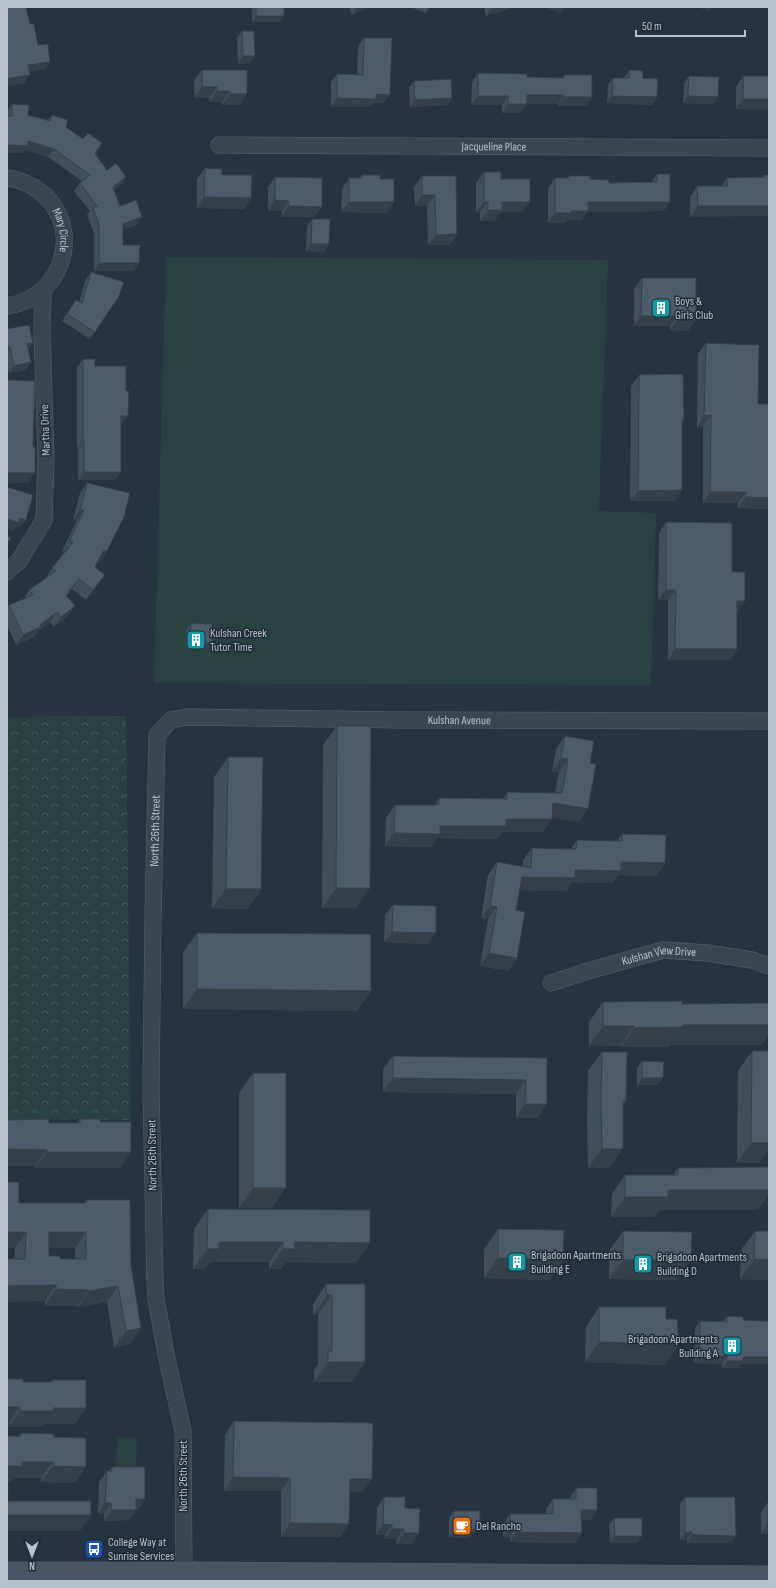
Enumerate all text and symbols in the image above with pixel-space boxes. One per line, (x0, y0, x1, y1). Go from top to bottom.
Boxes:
scale bar (636, 12, 745, 38)
text: 50 m (642, 19, 662, 34)
street label: Jacqueline Place (461, 139, 527, 155)
street label: Mary Circle (49, 206, 71, 253)
place label: Boys & Girls Club (675, 294, 713, 323)
building icon: Boys & Girls Club (650, 297, 672, 319)
street label: Martha Drive (37, 404, 54, 456)
place label: Kulshan Creek Tutor Time (210, 626, 267, 655)
building icon: Kulshan Creek Tutor Time (185, 629, 207, 651)
street label: Kulshan Avenue (428, 713, 491, 728)
street label: North 26th Street (147, 795, 164, 867)
street label: Kulshan View Drive (620, 943, 697, 969)
street label: North 26th Street (144, 1119, 161, 1191)
place label: Brigadoon Apartments Building E (531, 1248, 621, 1277)
place label: Brigadoon Apartments Building D (657, 1250, 747, 1279)
building icon: Brigadoon Apartments Building E (506, 1251, 528, 1273)
building icon: Brigadoon Apartments Building D (632, 1253, 654, 1275)
place label: Brigadoon Apartments Building A (628, 1332, 719, 1361)
building icon: Brigadoon Apartments Building A (721, 1335, 743, 1357)
street label: North 26th Street (176, 1440, 191, 1512)
cafe icon: Del Rancho (451, 1515, 473, 1537)
place label: Del Rancho (476, 1519, 521, 1534)
place label: College Way at Sunrise Services (108, 1535, 174, 1564)
north arrow (12, 1536, 52, 1576)
bus stop icon: College Way at Sunrise Services (83, 1538, 105, 1560)
text: N (29, 1559, 35, 1572)

